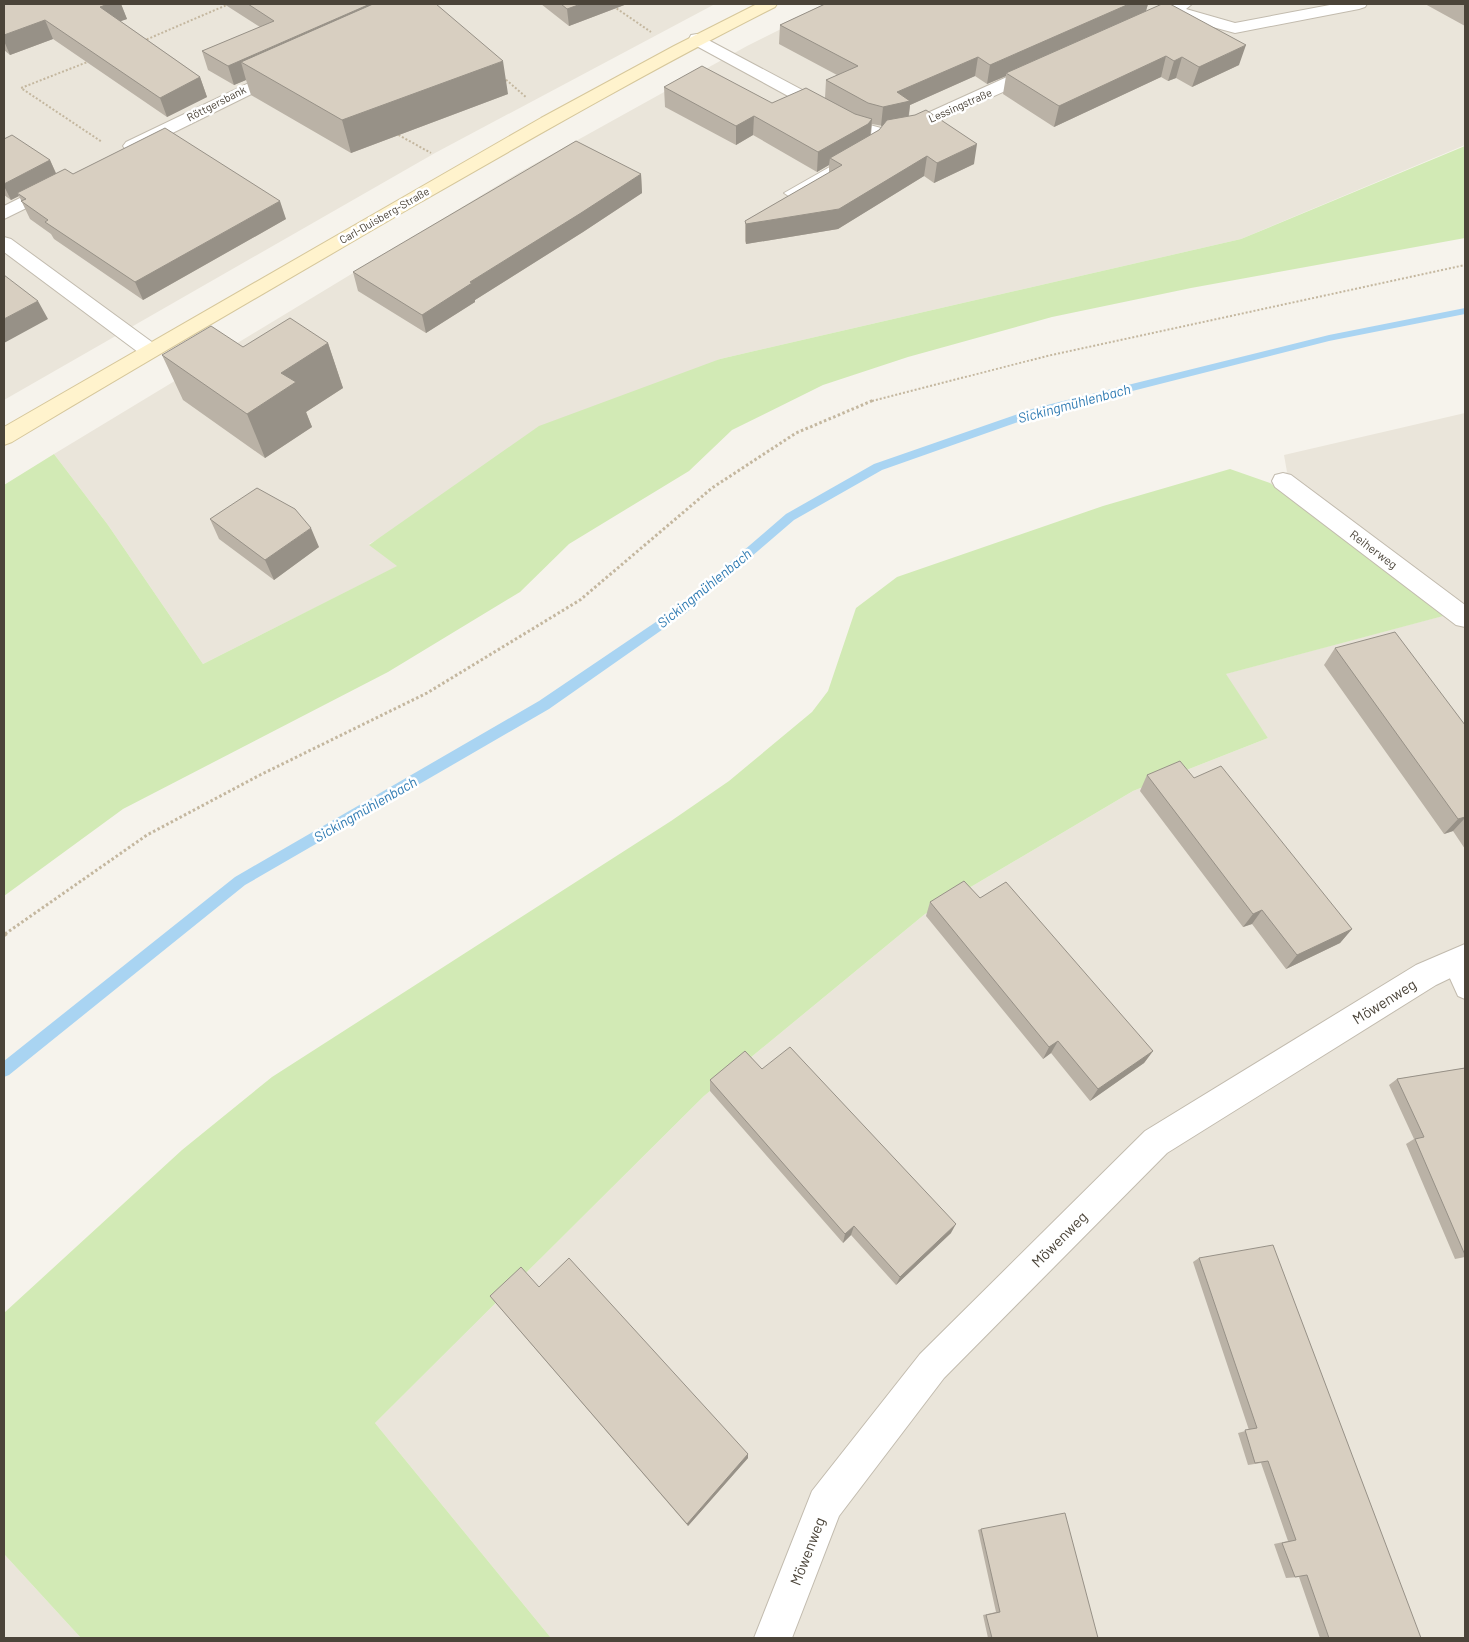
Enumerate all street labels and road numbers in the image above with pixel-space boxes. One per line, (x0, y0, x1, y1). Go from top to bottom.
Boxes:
street label: Röttgersbank (184, 82, 248, 123)
street label: Lessingstraße (926, 85, 994, 125)
street label: Carl-Duisberg-Straße (337, 184, 431, 246)
street label: Reiherweg (1348, 527, 1400, 571)
street label: Möwenweg (1349, 974, 1419, 1028)
street label: Möwenweg (1027, 1207, 1091, 1271)
street label: Möwenweg (786, 1514, 828, 1588)

